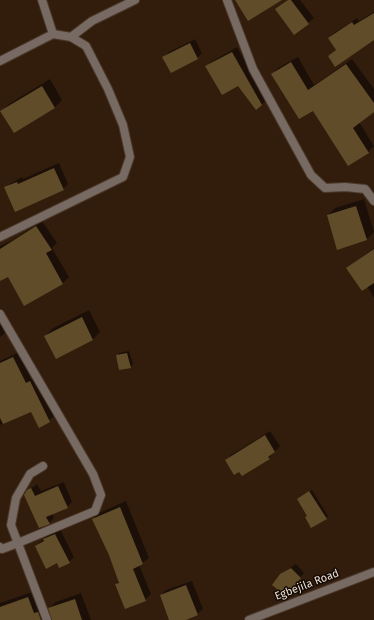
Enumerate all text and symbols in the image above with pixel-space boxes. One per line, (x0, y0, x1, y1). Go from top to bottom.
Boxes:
street label: Egbejila Road (273, 567, 341, 603)

